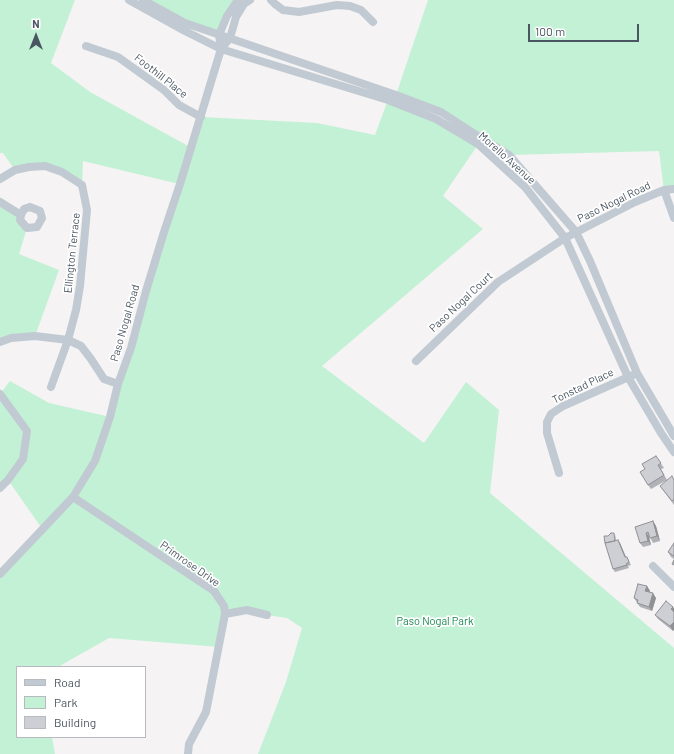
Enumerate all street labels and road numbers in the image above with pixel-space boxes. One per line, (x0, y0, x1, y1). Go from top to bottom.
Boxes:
street label: Foothill Place (132, 51, 190, 101)
street label: Morello Avenue (476, 129, 538, 187)
street label: Paso Nogal Road (575, 179, 653, 225)
street label: Ellington Terrace (61, 212, 83, 294)
street label: Paso Nogal Court (427, 269, 495, 335)
street label: Paso Nogal Road (108, 283, 142, 363)
street label: Tonstad Place (550, 365, 616, 407)
street label: Primrose Drive (157, 538, 223, 590)

